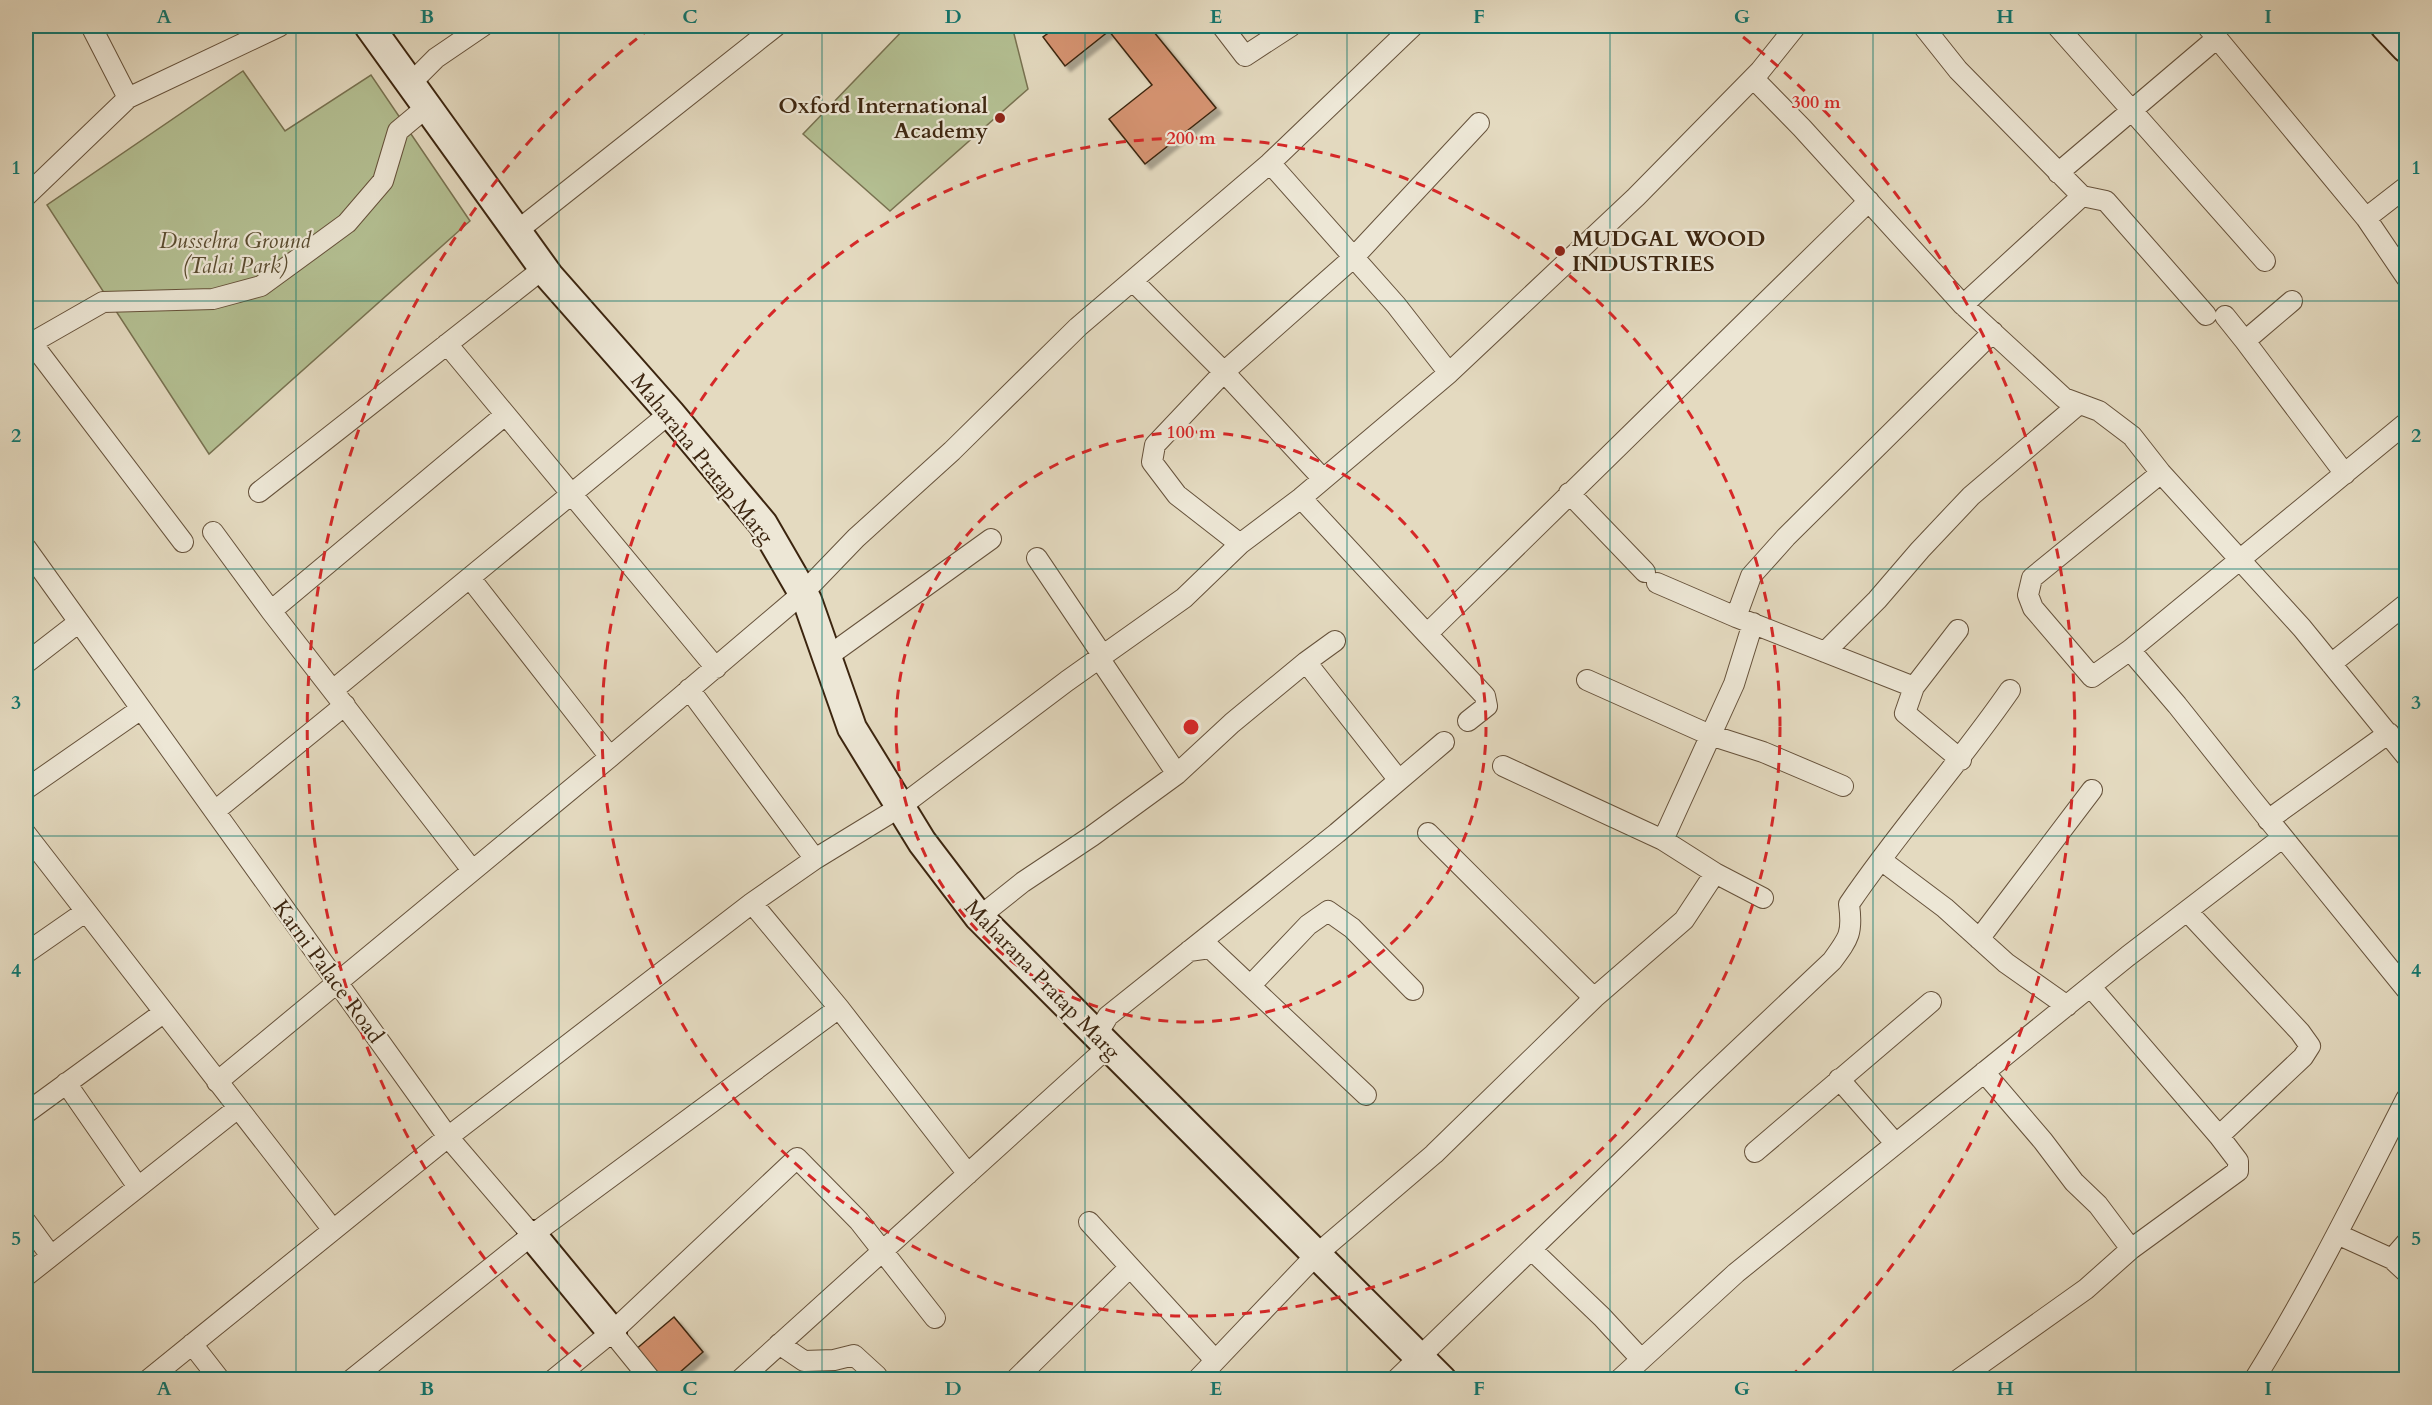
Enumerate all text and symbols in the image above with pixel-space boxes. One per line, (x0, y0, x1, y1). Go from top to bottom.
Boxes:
text: A (156, 3, 172, 30)
text: B (420, 3, 434, 30)
text: C (682, 3, 698, 30)
text: D (944, 3, 962, 30)
text: E (1210, 3, 1222, 30)
text: F (1473, 3, 1485, 30)
text: G (1734, 3, 1750, 30)
text: H (1996, 3, 2014, 30)
text: I (2264, 3, 2272, 30)
text: 300 m (1791, 90, 1841, 115)
place label: Oxford International Academy (778, 91, 989, 146)
marker: Oxford International Academy (993, 111, 1007, 125)
text: 200 m (1166, 126, 1216, 151)
text: 1 (11, 154, 21, 181)
text: 1 (2411, 154, 2421, 181)
place label: MUDGAL WOOD INDUSTRIES (1572, 224, 1765, 279)
park label: Dussehra Ground (Talai Park) (159, 226, 312, 281)
marker: MUDGAL WOOD INDUSTRIES (1553, 244, 1567, 258)
street label: Maharana Pratap Marg (624, 367, 781, 551)
text: 100 m (1166, 420, 1216, 445)
text: 2 (11, 422, 21, 449)
text: 2 (2411, 422, 2421, 449)
text: 3 (11, 689, 21, 716)
text: 3 (2411, 689, 2421, 716)
centre of rings (1181, 717, 1201, 737)
street label: Maharana Pratap Marg (958, 893, 1127, 1067)
street label: Karni Palace Road (266, 894, 391, 1050)
text: 4 (11, 957, 21, 984)
text: 4 (2411, 957, 2421, 984)
text: 5 (11, 1225, 21, 1252)
text: 5 (2411, 1225, 2421, 1252)
text: A (156, 1375, 172, 1402)
text: B (420, 1375, 434, 1402)
text: C (682, 1375, 698, 1402)
text: D (944, 1375, 962, 1402)
text: E (1210, 1375, 1222, 1402)
text: F (1473, 1375, 1485, 1402)
text: G (1734, 1375, 1750, 1402)
text: H (1996, 1375, 2014, 1402)
text: I (2264, 1375, 2272, 1402)

